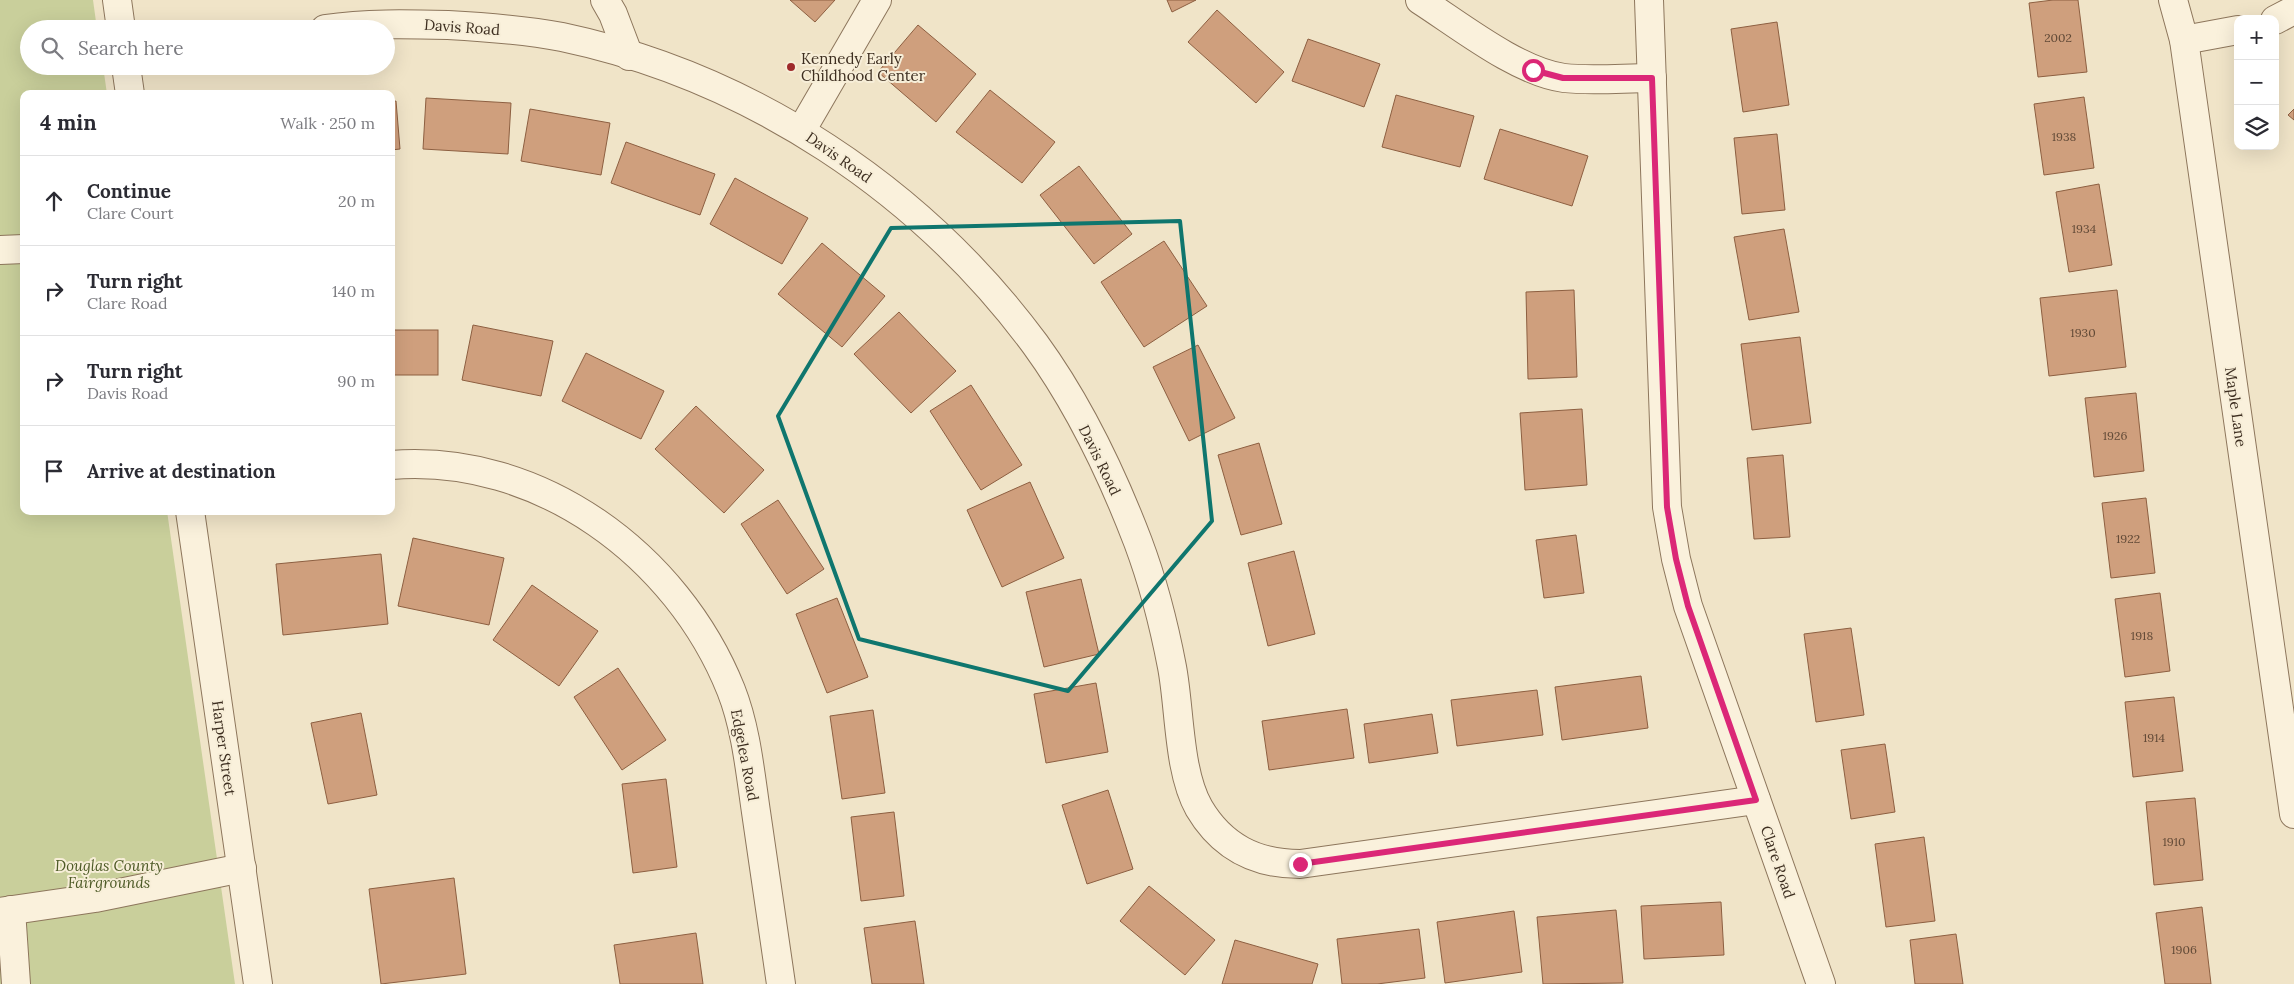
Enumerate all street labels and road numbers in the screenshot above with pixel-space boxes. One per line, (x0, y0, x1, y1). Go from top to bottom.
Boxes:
street label: Davis Road (423, 15, 501, 39)
street label: Davis Road (802, 127, 876, 187)
street label: Maple Lane (2221, 366, 2251, 448)
street label: Davis Road (1075, 422, 1125, 498)
street label: Harper Street (208, 699, 240, 797)
street label: Edgelea Road (727, 707, 763, 803)
street label: Clare Road (1757, 823, 1799, 901)

